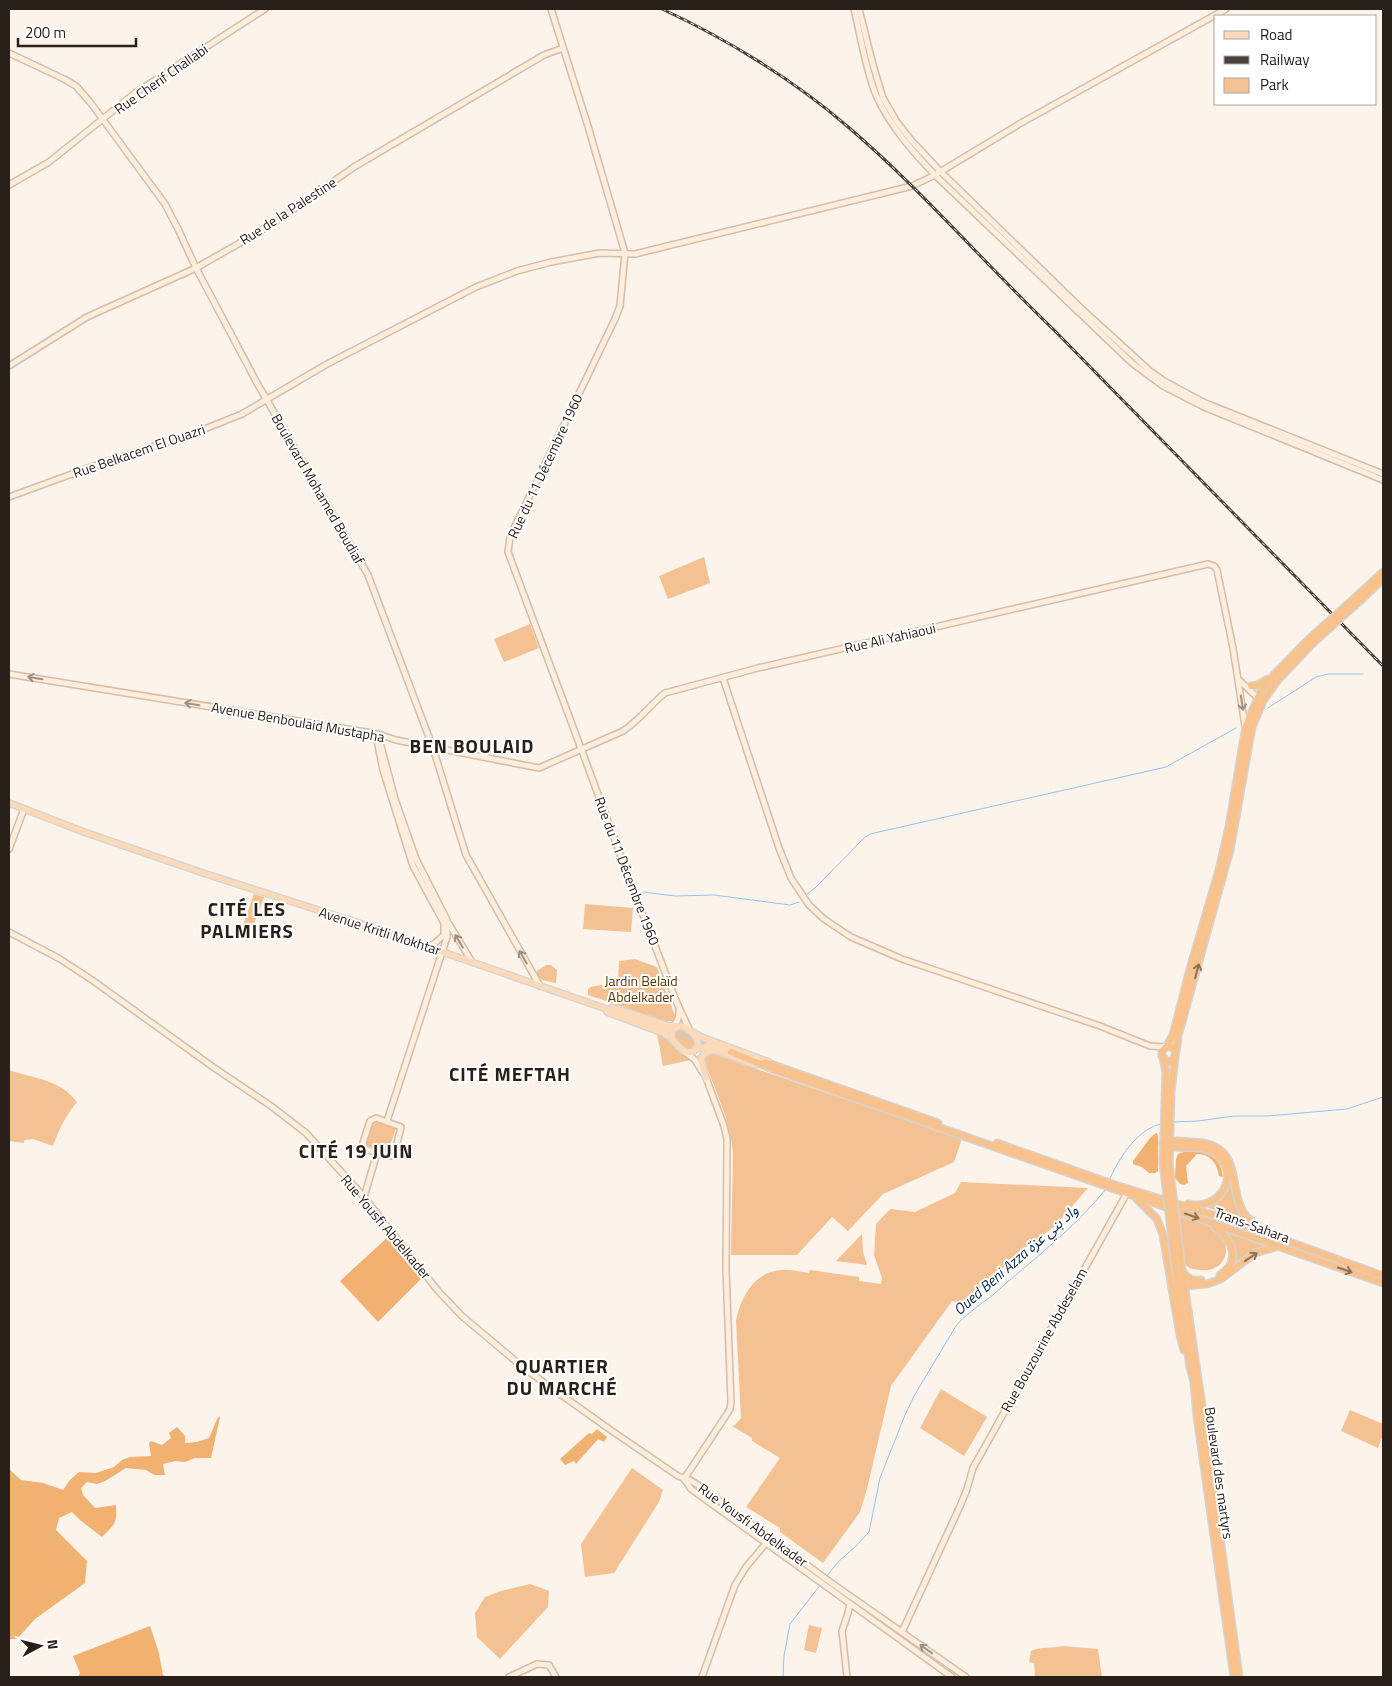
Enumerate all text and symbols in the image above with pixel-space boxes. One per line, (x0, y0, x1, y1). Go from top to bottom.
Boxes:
scale bar (18, 15, 135, 47)
legend (1214, 15, 1377, 105)
text: 200 m (25, 21, 66, 44)
text: Road (1260, 23, 1292, 46)
street label: Rue Cherif Challabi (110, 38, 212, 119)
text: Railway (1260, 48, 1310, 71)
text: Park (1260, 73, 1289, 96)
street label: Rue de la Palestine (235, 171, 340, 250)
street label: Rue du 11 Décembre 1960 (502, 390, 587, 542)
street label: Boulevard Mohamed Boudiaf (267, 410, 370, 568)
street label: Rue Belkacem El Ouazri (70, 418, 208, 483)
street label: Rue Ali Yahiaoui (842, 617, 938, 658)
one-way arrow (28, 673, 44, 683)
one-way arrow (1237, 695, 1247, 711)
street label: Avenue Benboulaid Mustapha (210, 696, 386, 747)
one-way arrow (184, 699, 200, 709)
district label: BEN BOULAID (410, 731, 534, 760)
street label: Rue du 11 Décembre 1960 (589, 794, 666, 948)
district label: CITÉ LES PALMIERS (200, 894, 294, 945)
street label: Avenue Kritli Mokhtar (316, 901, 444, 960)
one-way arrow (454, 934, 464, 949)
one-way arrow (518, 949, 528, 964)
one-way arrow (1192, 963, 1202, 979)
park label: Jardin Belaïd Abdelkader (604, 970, 678, 1007)
district label: CITÉ MEFTAH (449, 1059, 571, 1088)
district label: CITÉ 19 JUIN (299, 1136, 413, 1165)
street label: Rue Yousfi Abdelkader (336, 1170, 437, 1284)
water label: Oued Beni Azza واد بني عزة (948, 1199, 1084, 1321)
street label: Trans-Sahara (1212, 1201, 1293, 1248)
one-way arrow (1184, 1212, 1199, 1221)
one-way arrow (1243, 1252, 1257, 1262)
street label: Rue Bouzourine Abdeselam (995, 1264, 1092, 1416)
one-way arrow (1337, 1266, 1353, 1275)
district label: QUARTIER DU MARCHÉ (507, 1351, 617, 1402)
street label: Boulevard des martyrs (1200, 1406, 1239, 1540)
street label: Rue Yousfi Abdelkader (694, 1478, 813, 1572)
north arrow (15, 1621, 65, 1671)
text: N (42, 1638, 64, 1650)
one-way arrow (919, 1644, 933, 1654)

